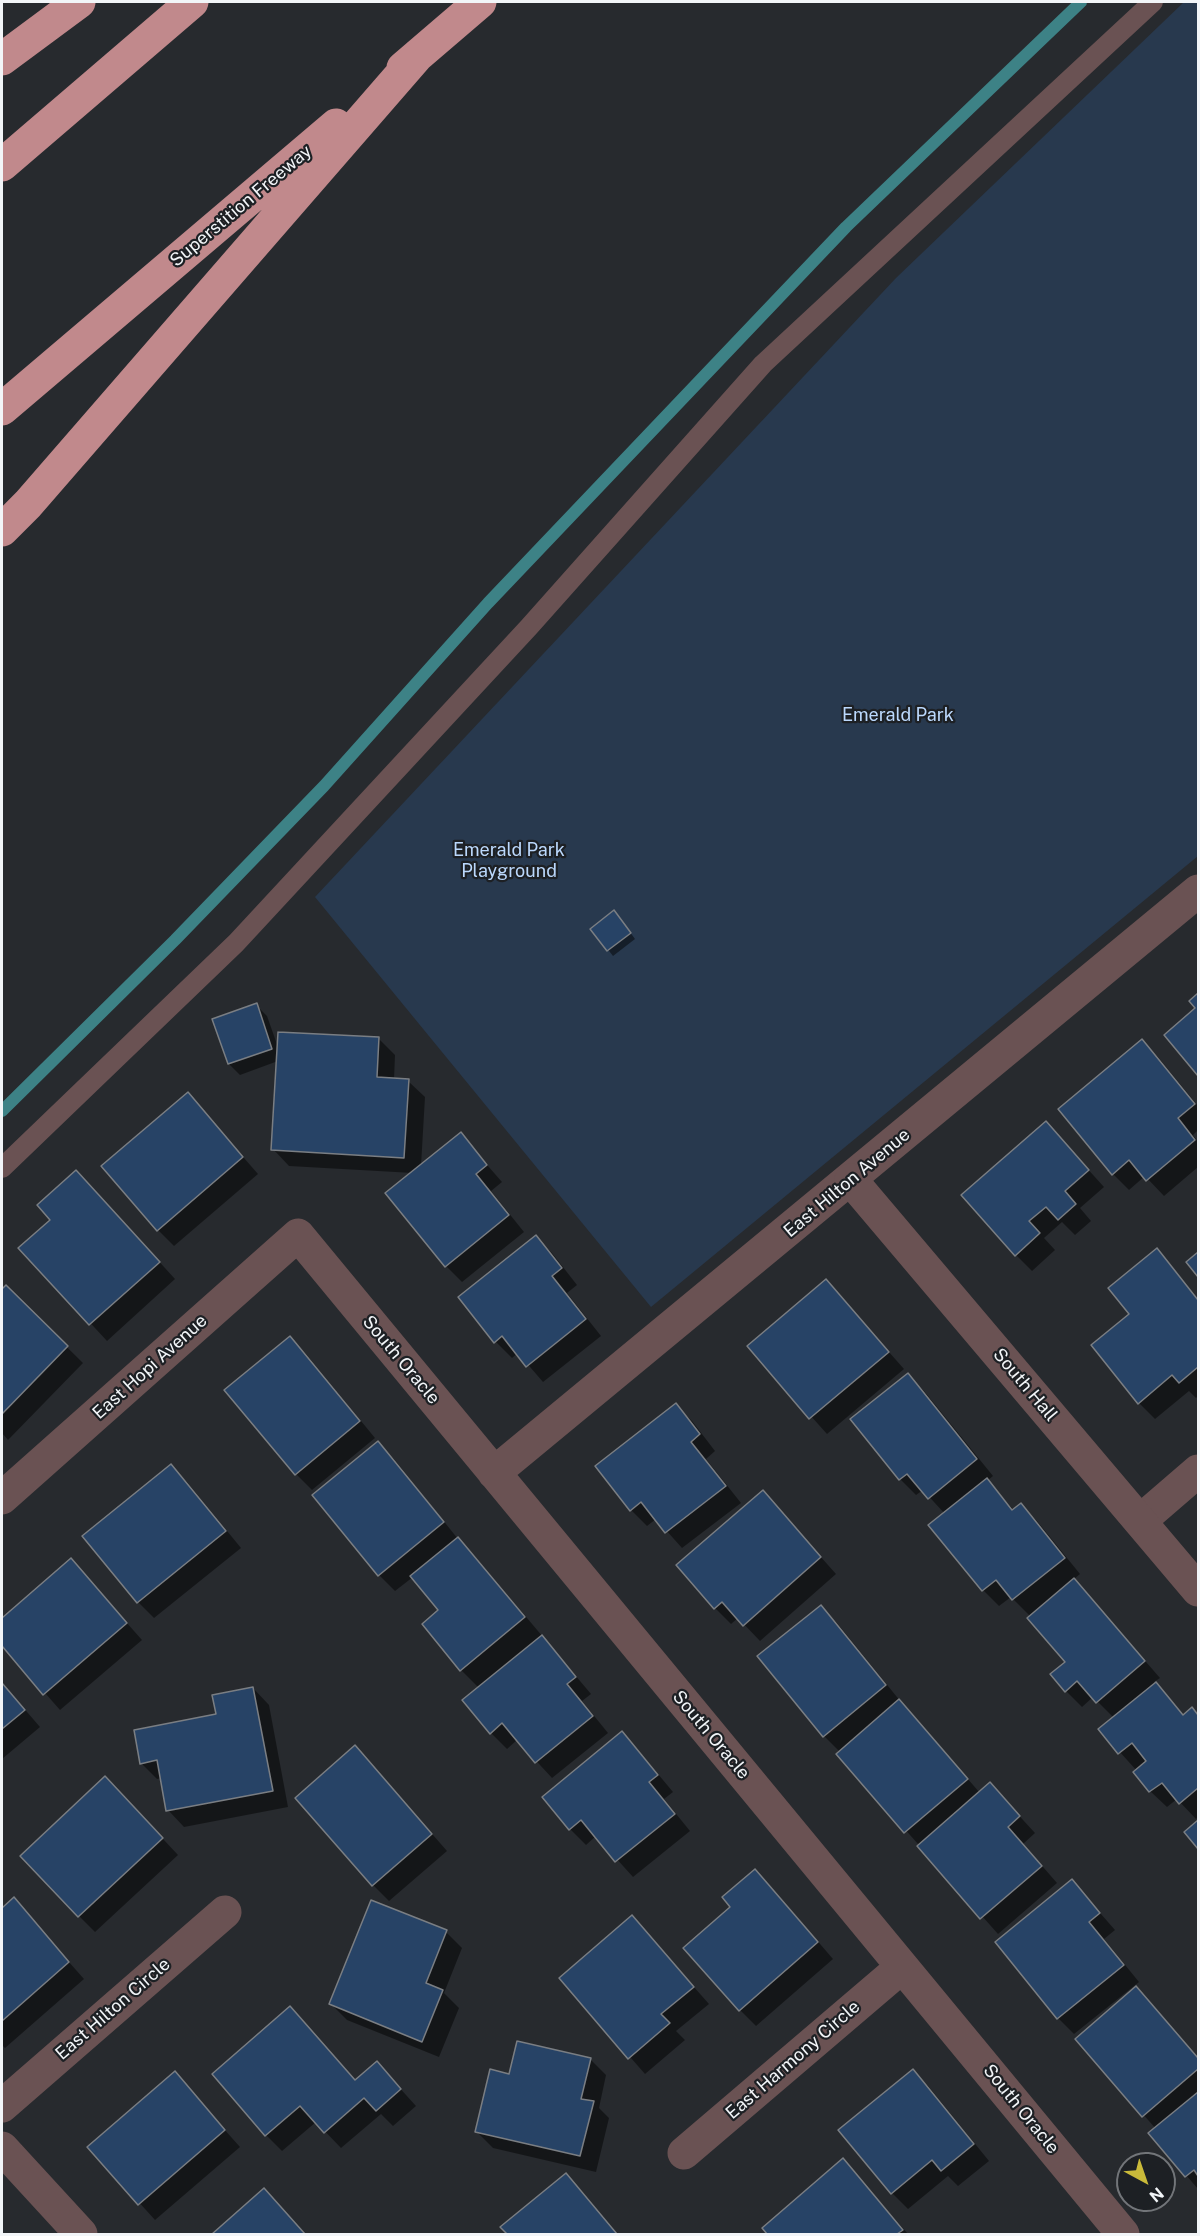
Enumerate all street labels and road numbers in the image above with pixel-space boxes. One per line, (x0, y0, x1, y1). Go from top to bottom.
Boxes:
street label: Superstition Freeway (166, 140, 316, 272)
street label: East Hilton Avenue (780, 1124, 914, 1242)
street label: East Hopi Avenue (88, 1310, 212, 1424)
street label: South Oracle (358, 1311, 444, 1409)
street label: South Hall (988, 1344, 1062, 1426)
street label: South Oracle (668, 1686, 754, 1784)
street label: East Hilton Circle (51, 1953, 175, 2065)
street label: East Harmony Circle (722, 1996, 864, 2124)
street label: South Oracle (978, 2060, 1064, 2158)

